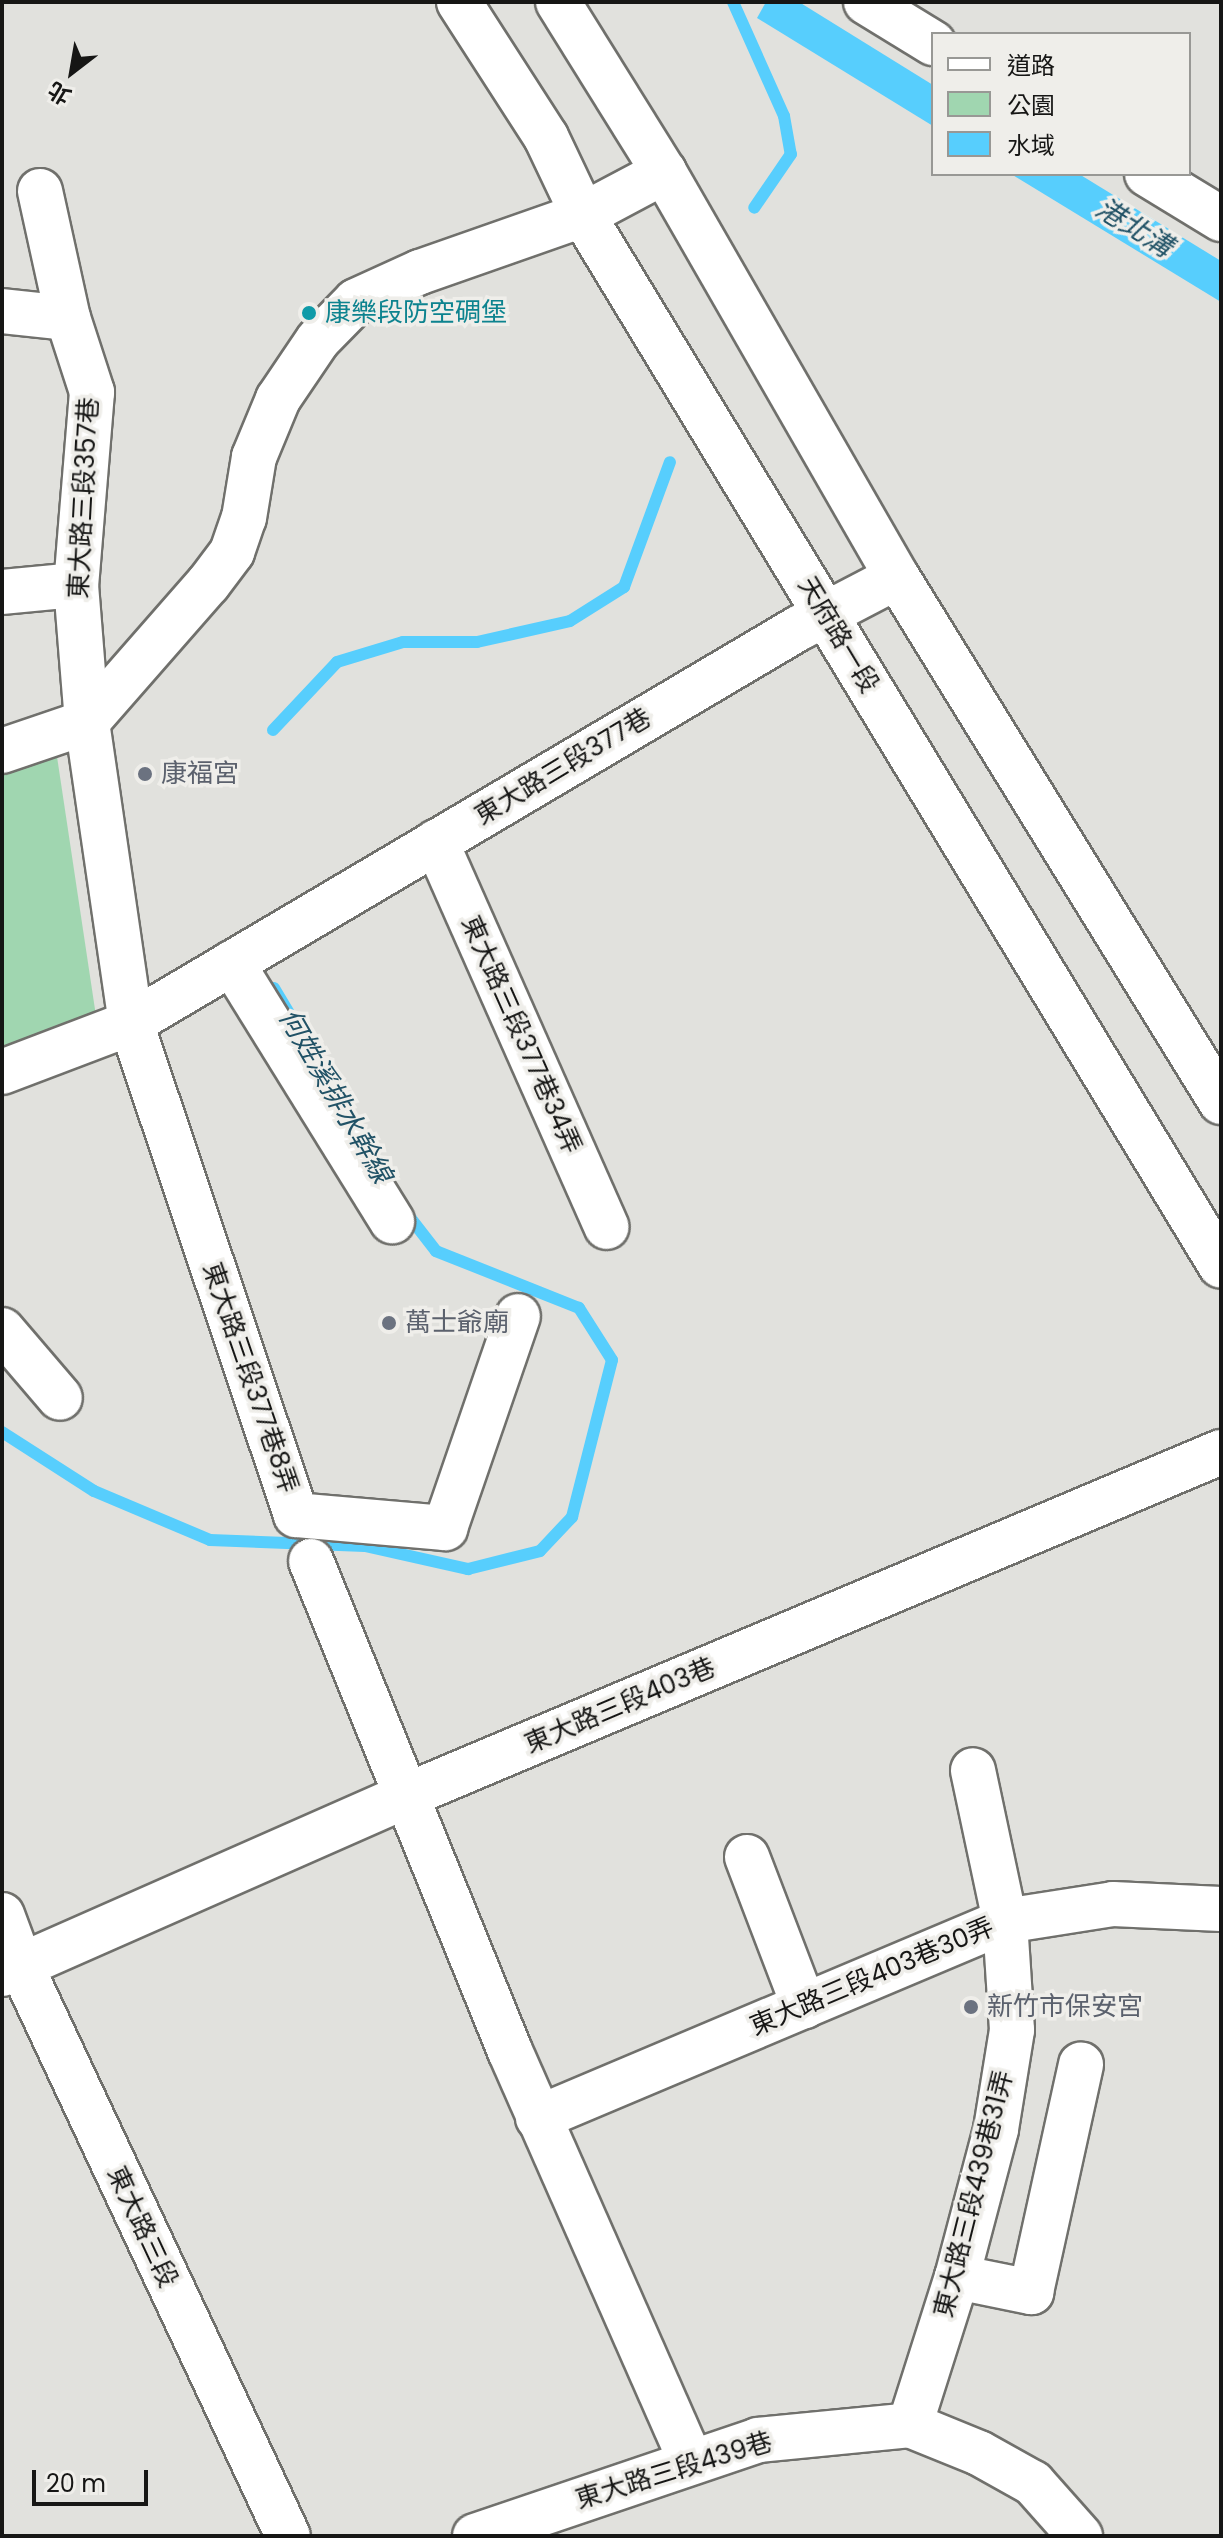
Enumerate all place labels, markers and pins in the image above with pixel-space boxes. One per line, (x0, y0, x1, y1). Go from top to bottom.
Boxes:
place label: 康樂段防空碉堡 (325, 297, 507, 329)
marker: 康樂段防空碉堡 (300, 304, 318, 322)
place label: 康福宮 (161, 758, 239, 790)
marker: 康福宮 (136, 765, 154, 783)
place label: 萬士爺廟 (405, 1307, 509, 1339)
marker: 萬士爺廟 (380, 1314, 398, 1332)
place label: 新竹市保安宮 (987, 1991, 1143, 2023)
marker: 新竹市保安宮 (962, 1998, 980, 2016)

